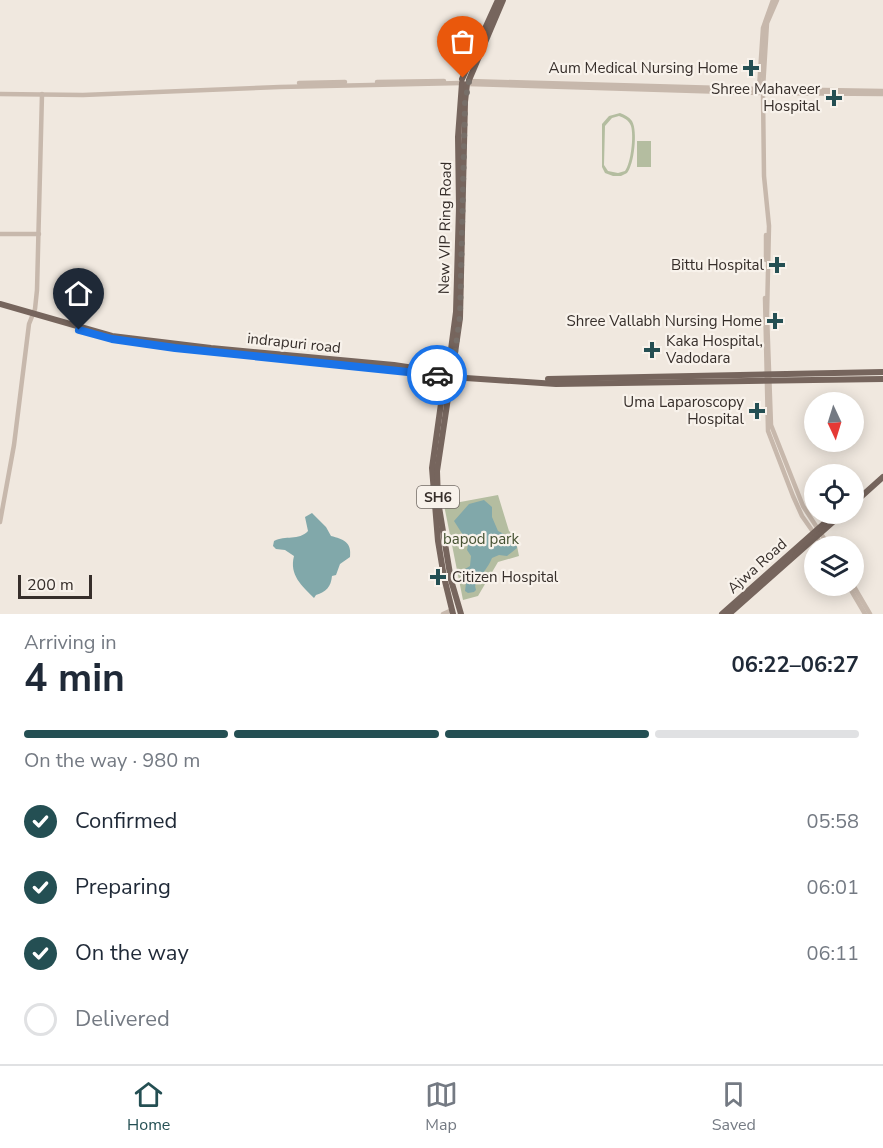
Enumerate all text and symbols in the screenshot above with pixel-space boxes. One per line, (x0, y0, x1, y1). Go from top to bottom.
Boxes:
pin (437, 16, 488, 78)
icon: bag (446, 25, 479, 58)
place label: Aum Medical Nursing Home (549, 58, 738, 78)
marker: Aum Medical Nursing Home (742, 59, 760, 77)
place label: Shree Mahaveer Hospital (711, 79, 821, 116)
marker: Shree Mahaveer Hospital (825, 89, 843, 107)
street label: New VIP Ring Road (434, 162, 456, 294)
place label: Bittu Hospital (671, 255, 765, 275)
marker: Bittu Hospital (768, 256, 786, 274)
pin (53, 268, 104, 330)
icon: home (62, 277, 95, 310)
place label: Shree Vallabh Nursing Home (567, 311, 762, 331)
marker: Shree Vallabh Nursing Home (766, 312, 784, 330)
street label: indrapuri road (246, 328, 342, 358)
place label: Kaka Hospital, Vadodara (665, 331, 763, 368)
marker: Kaka Hospital, Vadodara (643, 341, 661, 359)
courier (407, 345, 467, 405)
icon: car (421, 359, 454, 392)
place label: Uma Laparoscopy Hospital (623, 392, 745, 429)
north arrow (804, 392, 864, 452)
map controls (804, 392, 864, 596)
marker: Uma Laparoscopy Hospital (748, 402, 766, 420)
button: locate (804, 464, 864, 524)
road number: SH6 (417, 486, 459, 508)
park label: bapod park (443, 529, 519, 549)
street label: Ajwa Road (723, 534, 791, 598)
button: layers (804, 536, 864, 596)
place label: Citizen Hospital (452, 567, 559, 587)
marker: Citizen Hospital (429, 568, 447, 586)
scale bar (18, 572, 92, 600)
text: 200 m (27, 574, 74, 596)
text: Arriving in (24, 629, 117, 656)
text: 06:22–06:27 (731, 650, 859, 680)
text: 4 min (24, 652, 125, 705)
text: On the way · 980 m (24, 747, 200, 774)
icon: check (24, 805, 57, 838)
text: Confirmed (75, 806, 177, 836)
text: 05:58 (806, 808, 859, 835)
icon: check (24, 871, 57, 904)
text: Preparing (75, 872, 171, 902)
text: 06:01 (806, 874, 859, 901)
icon: check (24, 937, 57, 970)
text: On the way (75, 938, 189, 968)
text: 06:11 (806, 940, 859, 967)
text: Delivered (75, 1004, 170, 1034)
tab: Home (127, 1078, 170, 1136)
tab: Map (425, 1078, 458, 1136)
tab: Saved (712, 1078, 756, 1136)

